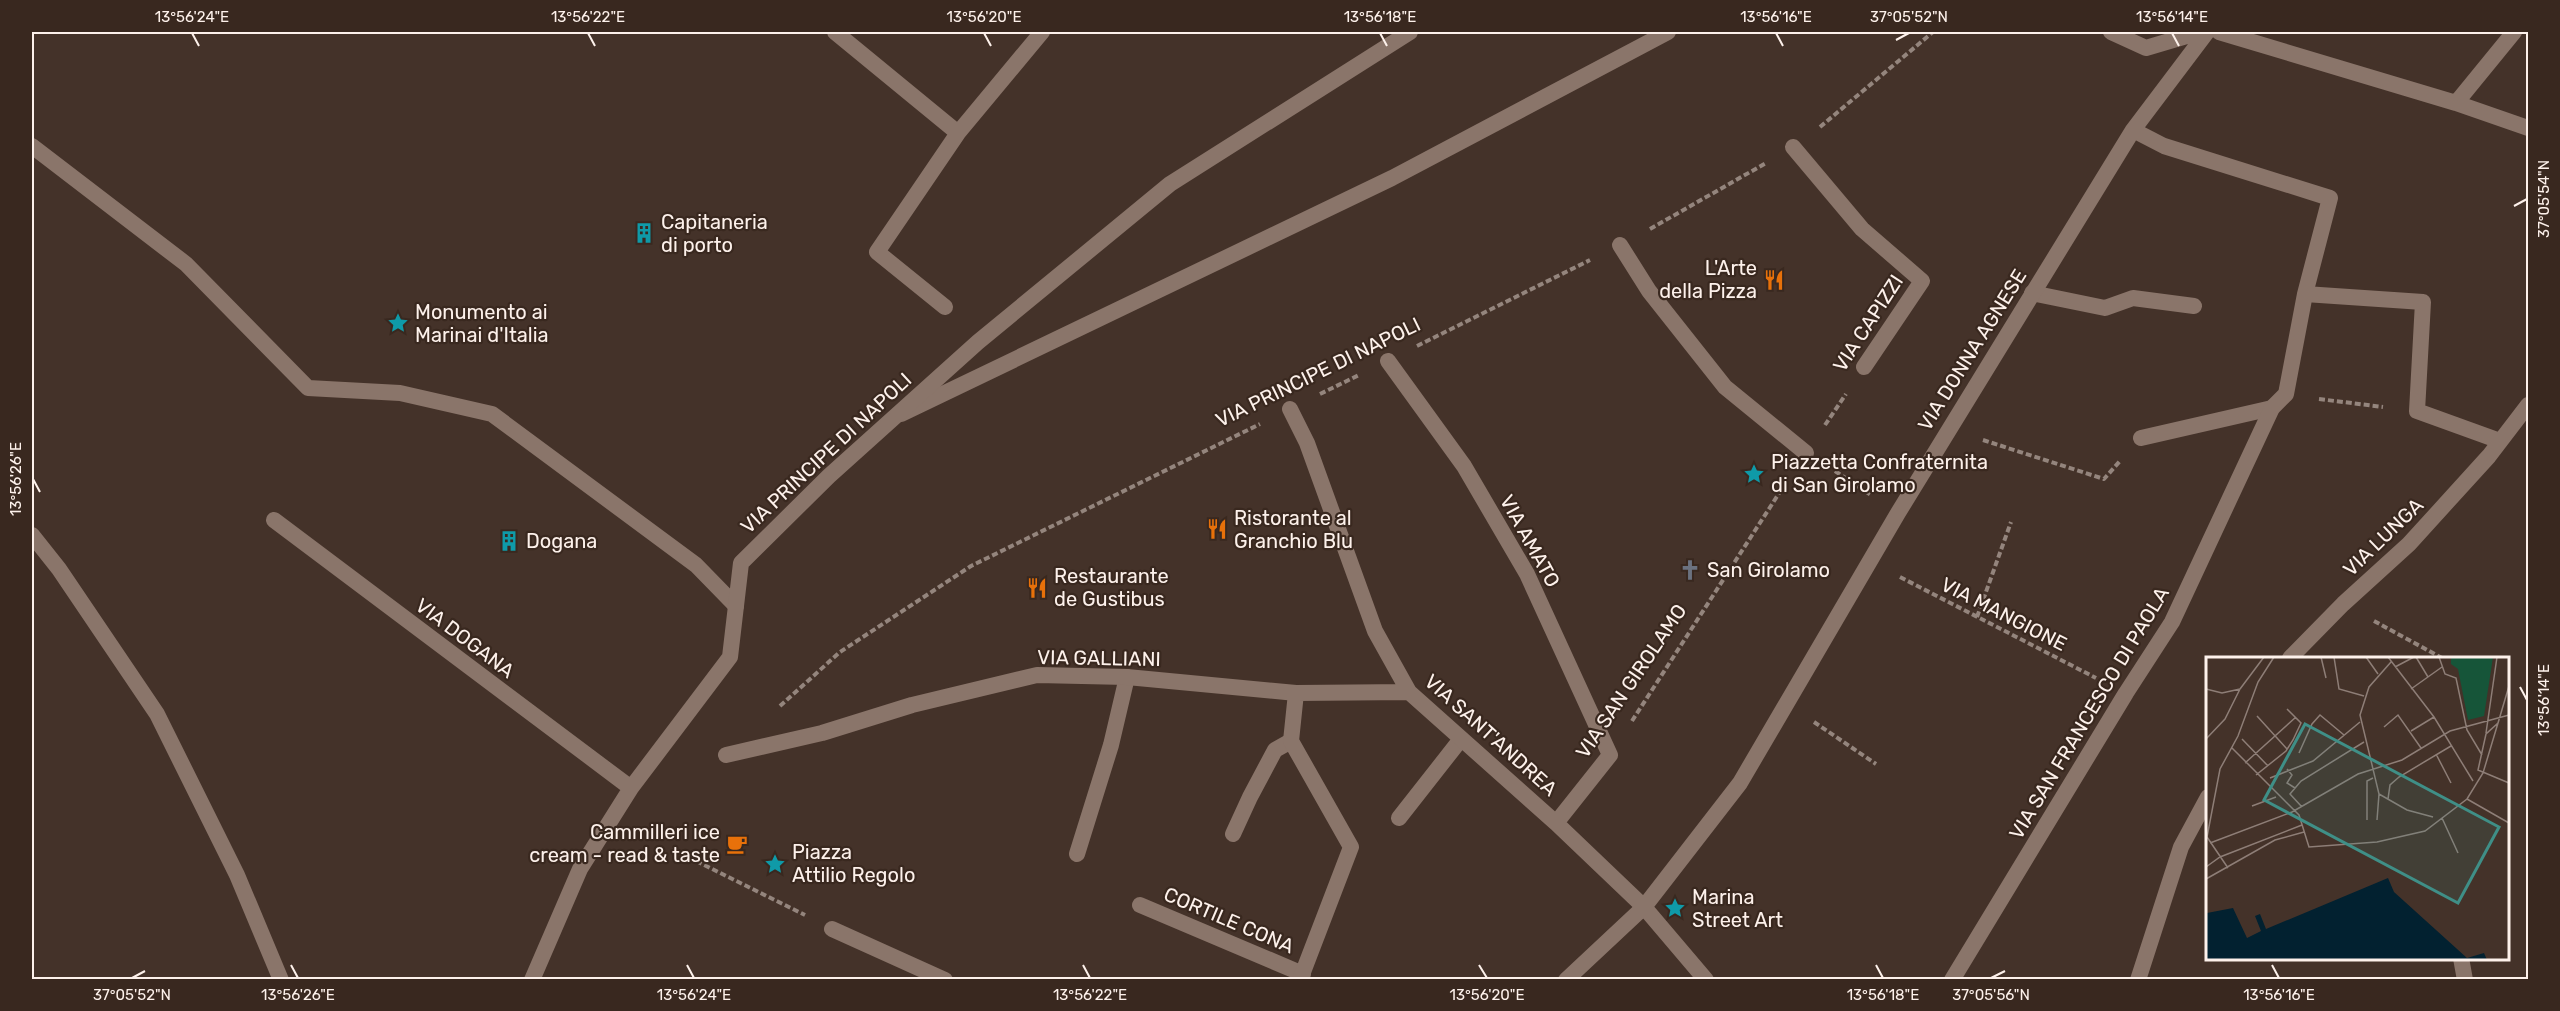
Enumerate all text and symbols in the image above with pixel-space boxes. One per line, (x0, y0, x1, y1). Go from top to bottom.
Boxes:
text: 13°56'24"E (155, 8, 229, 26)
text: 13°56'22"E (551, 8, 625, 26)
text: 13°56'20"E (947, 8, 1021, 26)
text: 13°56'18"E (1344, 8, 1416, 26)
text: 13°56'16"E (1740, 8, 1812, 26)
text: 37°05'52"N (1870, 8, 1948, 26)
text: 13°56'14"E (2136, 8, 2208, 26)
text: 37°05'54"N (2535, 160, 2553, 238)
place label: Capitaneria di porto (661, 210, 768, 257)
building icon: Capitaneria di porto (632, 221, 656, 245)
place label: L'Arte della Pizza (1659, 256, 1757, 303)
street label: VIA DONNA AGNESE (1913, 265, 2031, 435)
restaurant icon: L'Arte della Pizza (1762, 268, 1786, 292)
street label: VIA CAPIZZI (1828, 270, 1908, 376)
place label: Monumento ai Marinai d'Italia (415, 300, 549, 347)
place icon: Monumento ai Marinai d'Italia (386, 311, 410, 335)
street label: VIA PRINCIPE DI NAPOLI (1212, 312, 1424, 432)
street label: VIA PRINCIPE DI NAPOLI (736, 368, 916, 538)
text: 13°56'26"E (7, 442, 25, 516)
place label: Piazzetta Confraternita di San Girolamo (1771, 450, 1988, 497)
place icon: Piazzetta Confraternita di San Girolamo (1742, 462, 1766, 486)
street label: VIA AMATO (1495, 491, 1565, 591)
street label: VIA LUNGA (2338, 493, 2428, 581)
place label: Ristorante al Granchio Blu (1234, 506, 1353, 553)
restaurant icon: Ristorante al Granchio Blu (1205, 517, 1229, 541)
building icon: Dogana (497, 529, 521, 553)
place label: Dogana (526, 529, 597, 553)
church icon: San Girolamo (1678, 558, 1702, 582)
place label: San Girolamo (1707, 558, 1830, 582)
place label: Restaurante de Gustibus (1054, 564, 1169, 611)
street label: VIA MANGIONE (1937, 572, 2071, 656)
restaurant icon: Restaurante de Gustibus (1025, 576, 1049, 600)
street label: VIA SAN FRANCESCO DI PAOLA (2004, 583, 2174, 843)
street label: VIA DOGANA (411, 593, 519, 683)
street label: VIA SAN GIROLAMO (1571, 599, 1691, 763)
street label: VIA GALLIANI (1037, 645, 1161, 671)
inset map (2206, 657, 2509, 960)
text: 13°56'14"E (2535, 664, 2553, 736)
street label: VIA SANT'ANDREA (1420, 669, 1562, 801)
place label: Cammilleri ice cream - read & taste (529, 820, 720, 867)
cafe icon: Cammilleri ice cream - read & taste (725, 832, 749, 856)
place label: Piazza Attilio Regolo (792, 840, 915, 887)
place icon: Piazza Attilio Regolo (763, 852, 787, 876)
street label: CORTILE CONA (1160, 882, 1298, 958)
place label: Marina Street Art (1692, 885, 1783, 932)
place icon: Marina Street Art (1663, 896, 1687, 920)
text: 37°05'52"N (93, 986, 171, 1004)
text: 13°56'26"E (261, 986, 335, 1004)
text: 13°56'24"E (657, 986, 731, 1004)
text: 13°56'22"E (1053, 986, 1127, 1004)
text: 13°56'20"E (1450, 986, 1524, 1004)
text: 13°56'18"E (1847, 986, 1919, 1004)
text: 37°05'56"N (1952, 986, 2030, 1004)
text: 13°56'16"E (2243, 986, 2315, 1004)

